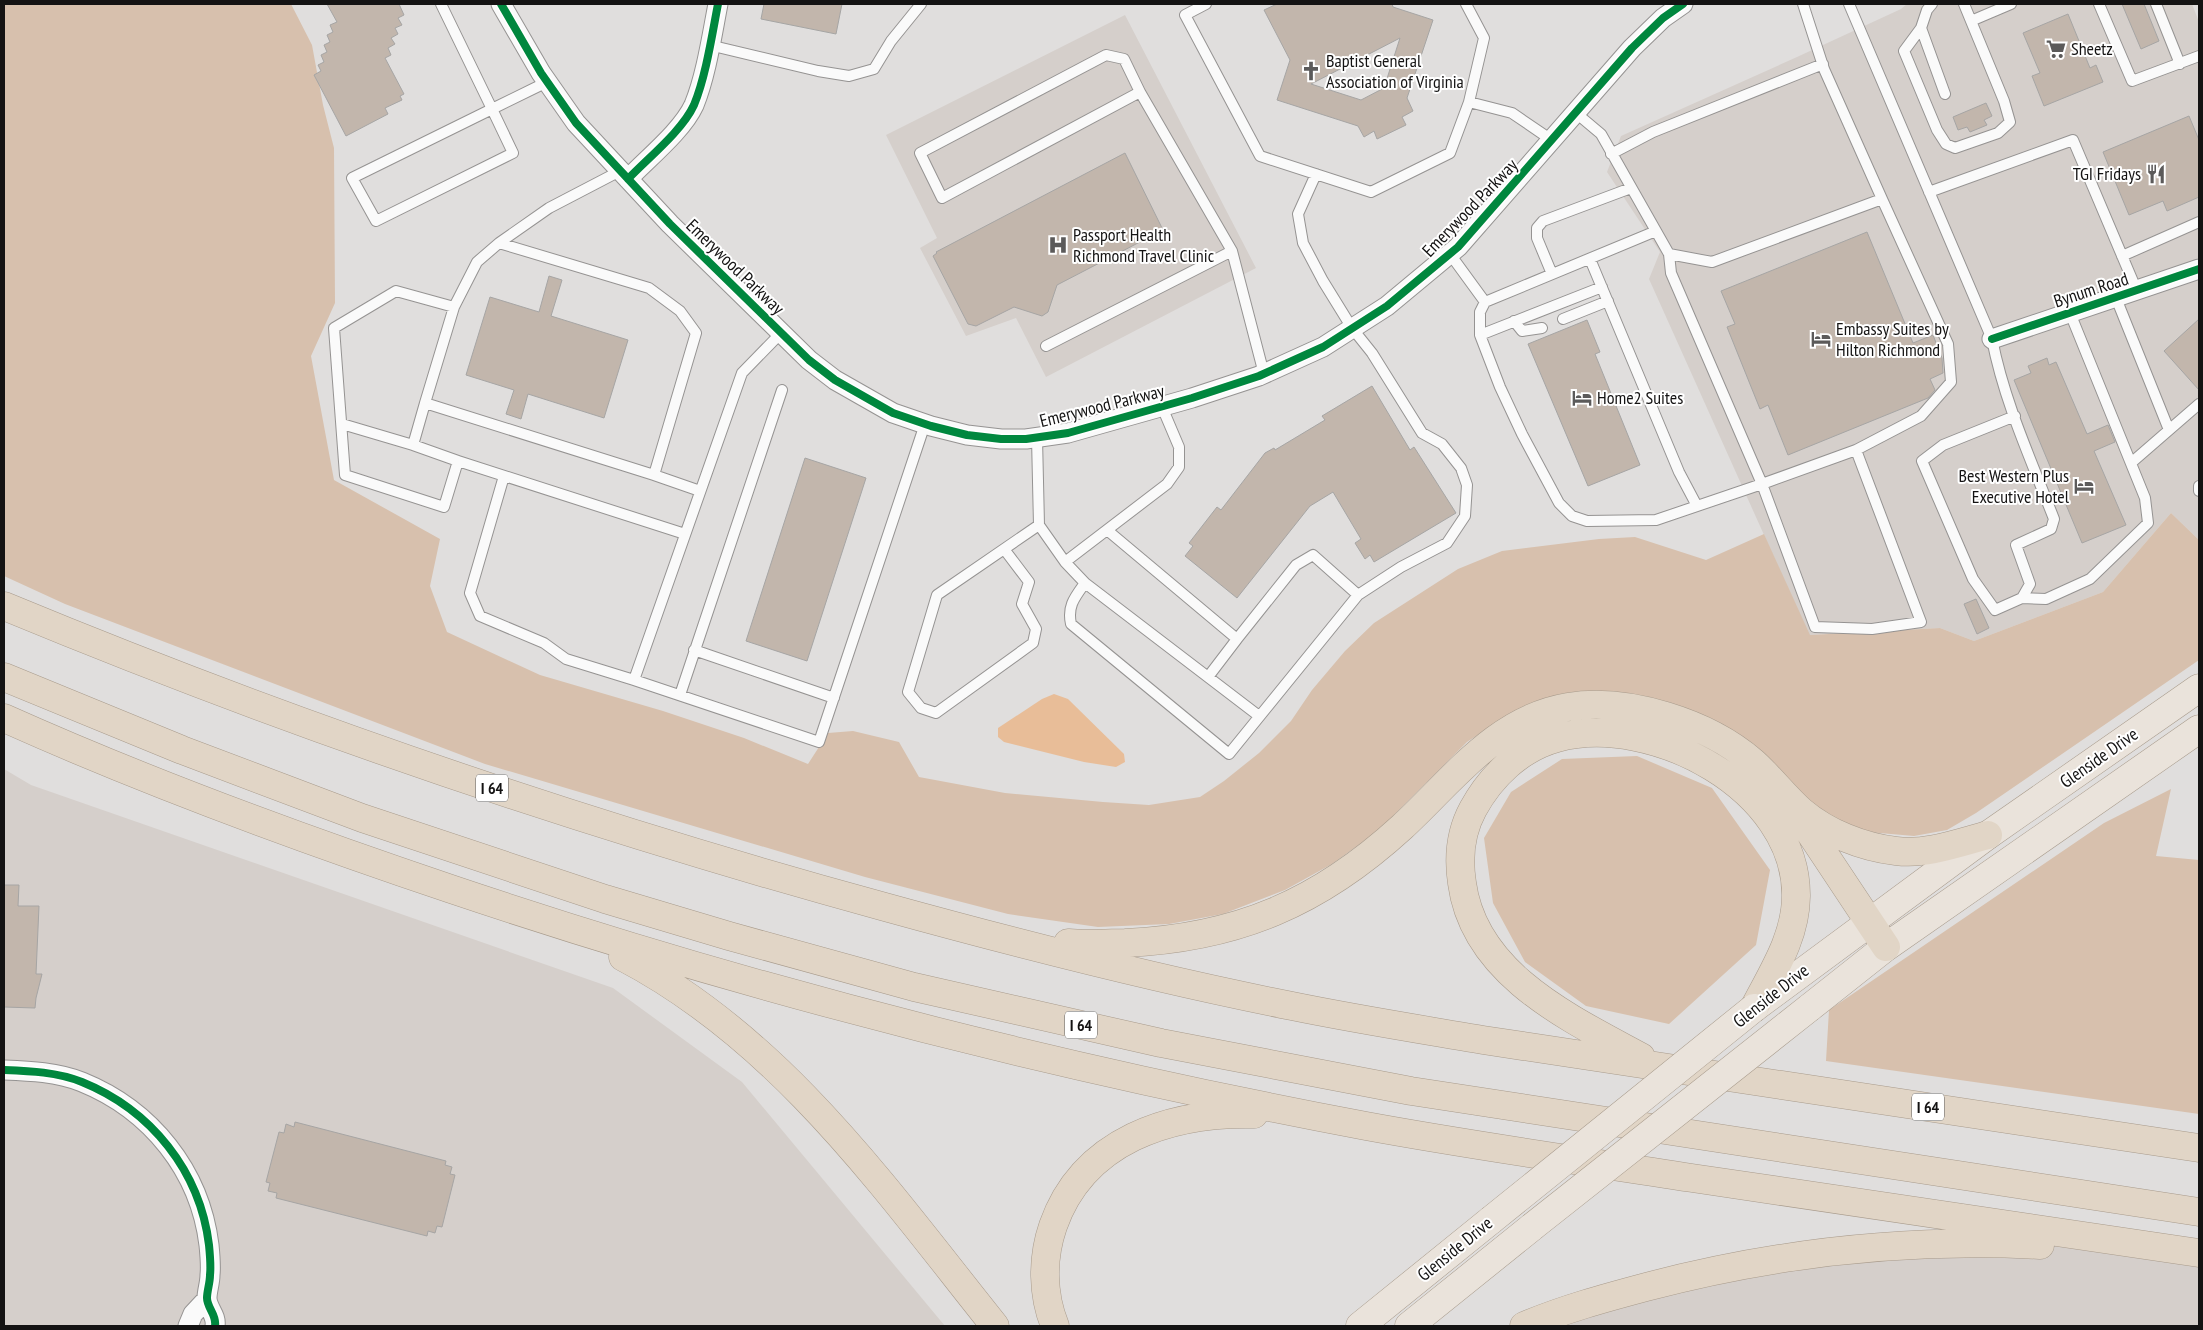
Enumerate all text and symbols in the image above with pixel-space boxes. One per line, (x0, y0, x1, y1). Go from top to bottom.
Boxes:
place label: Sheetz (2071, 37, 2113, 60)
supermarket icon: Sheetz (2045, 38, 2067, 60)
place label: Baptist General Association of Virginia (1326, 49, 1464, 93)
church icon: Baptist General Association of Virginia (1300, 60, 1322, 82)
street label: Emerywood Parkway (1417, 154, 1522, 262)
place label: TGI Fridays (2073, 162, 2141, 185)
restaurant icon: TGI Fridays (2145, 163, 2167, 185)
street label: Emerywood Parkway (681, 214, 789, 319)
place label: Passport Health Richmond Travel Clinic (1073, 223, 1215, 267)
hospital icon: Passport Health Richmond Travel Clinic (1047, 234, 1069, 256)
street label: Bynum Road (2051, 267, 2131, 312)
place label: Embassy Suites by Hilton Richmond (1836, 317, 1949, 361)
hotel icon: Embassy Suites by Hilton Richmond (1810, 328, 1832, 350)
street label: Emerywood Parkway (1037, 379, 1167, 432)
place label: Home2 Suites (1597, 386, 1683, 409)
hotel icon: Home2 Suites (1571, 387, 1593, 409)
place label: Best Western Plus Executive Hotel (1958, 464, 2070, 508)
hotel icon: Best Western Plus Executive Hotel (2073, 475, 2095, 497)
street label: Glenside Drive (2055, 722, 2142, 793)
road number: I 64 (476, 774, 508, 801)
street label: Glenside Drive (1728, 959, 1813, 1032)
road number: I 64 (1065, 1012, 1097, 1038)
road number: I 64 (1912, 1094, 1944, 1120)
street label: Glenside Drive (1412, 1211, 1497, 1286)

